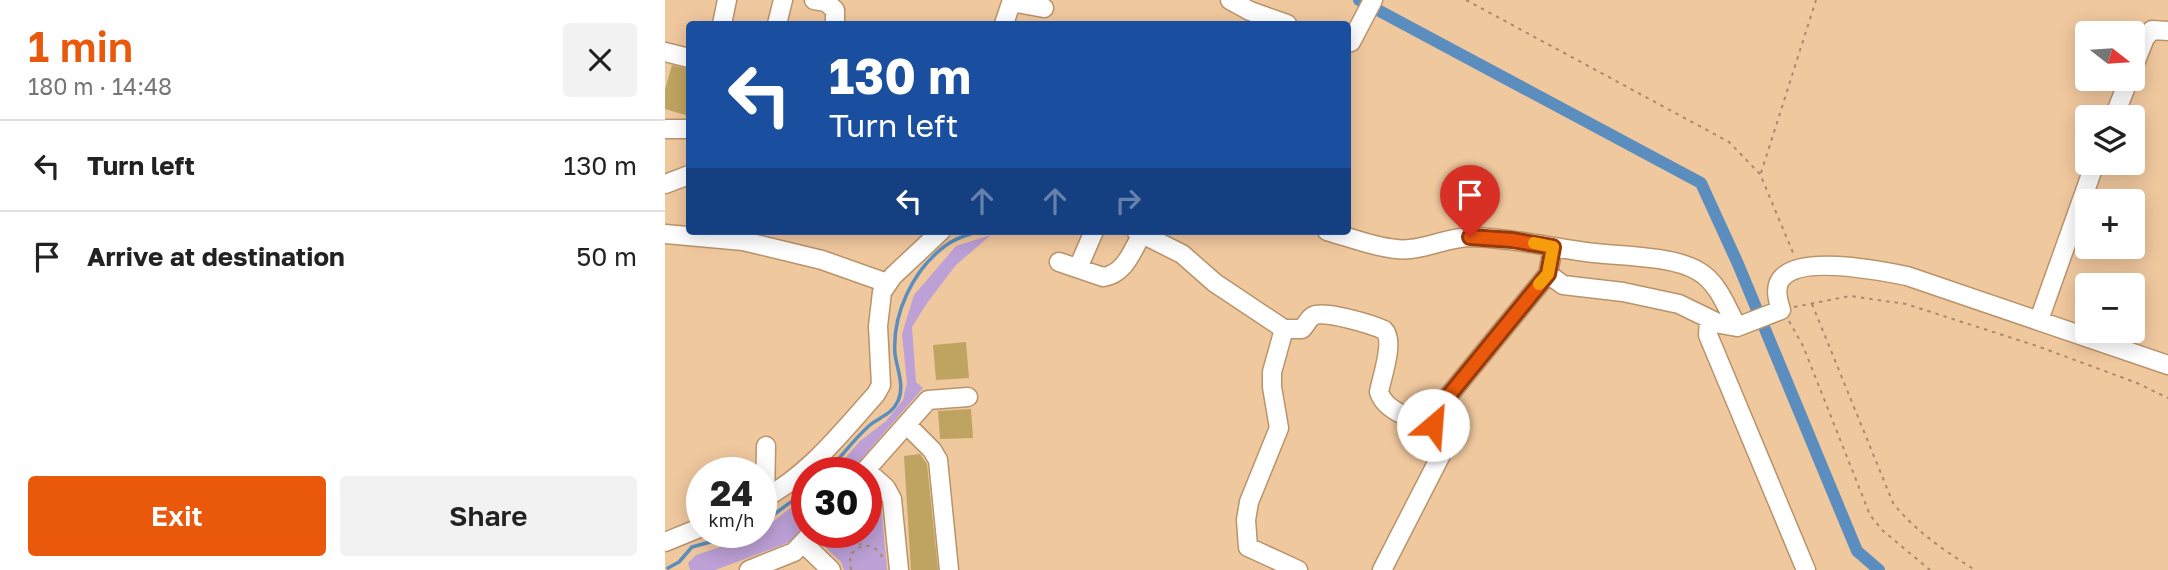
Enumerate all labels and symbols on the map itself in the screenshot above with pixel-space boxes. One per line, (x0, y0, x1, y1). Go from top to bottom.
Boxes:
north arrow (2075, 21, 2145, 91)
pin (1440, 165, 1500, 237)
position arrow (1396, 388, 1470, 462)
speed limit sign: 30 (791, 457, 882, 548)

